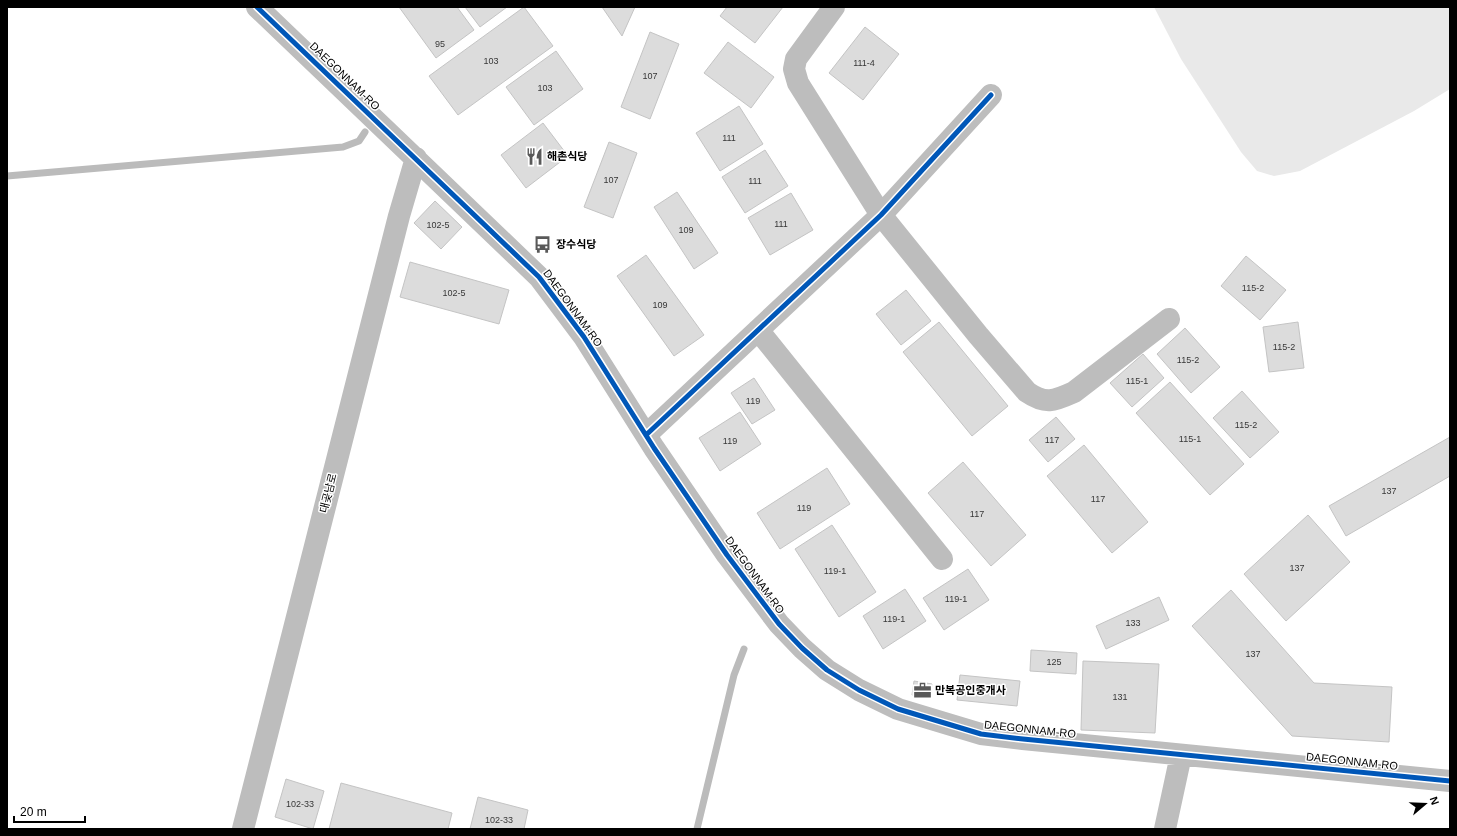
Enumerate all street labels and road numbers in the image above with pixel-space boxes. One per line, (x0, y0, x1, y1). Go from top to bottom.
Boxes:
street label: DAEGONNAM-RO (308, 40, 383, 113)
street label: DAEGONNAM-RO (541, 267, 605, 349)
street label: 대곶남로 (317, 472, 339, 514)
street label: DAEGONNAM-RO (723, 534, 787, 616)
street label: DAEGONNAM-RO (983, 718, 1077, 740)
street label: DAEGONNAM-RO (1305, 750, 1399, 772)

